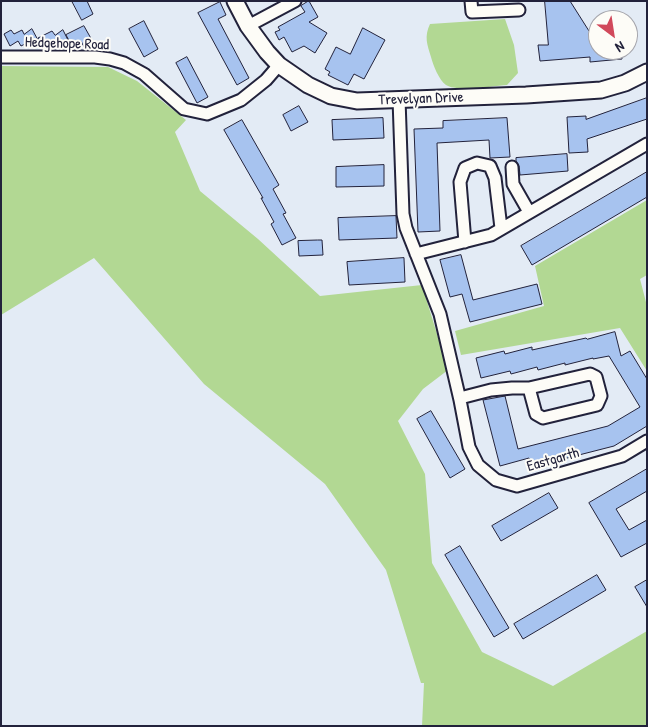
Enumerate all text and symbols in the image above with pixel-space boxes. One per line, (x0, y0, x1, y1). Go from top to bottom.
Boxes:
north arrow (588, 10, 638, 60)
street label: Hedgehope Road (25, 34, 109, 54)
text: N (612, 37, 629, 57)
street label: Trevelyan Drive (378, 89, 464, 109)
street label: Eastgarth (525, 444, 581, 476)

